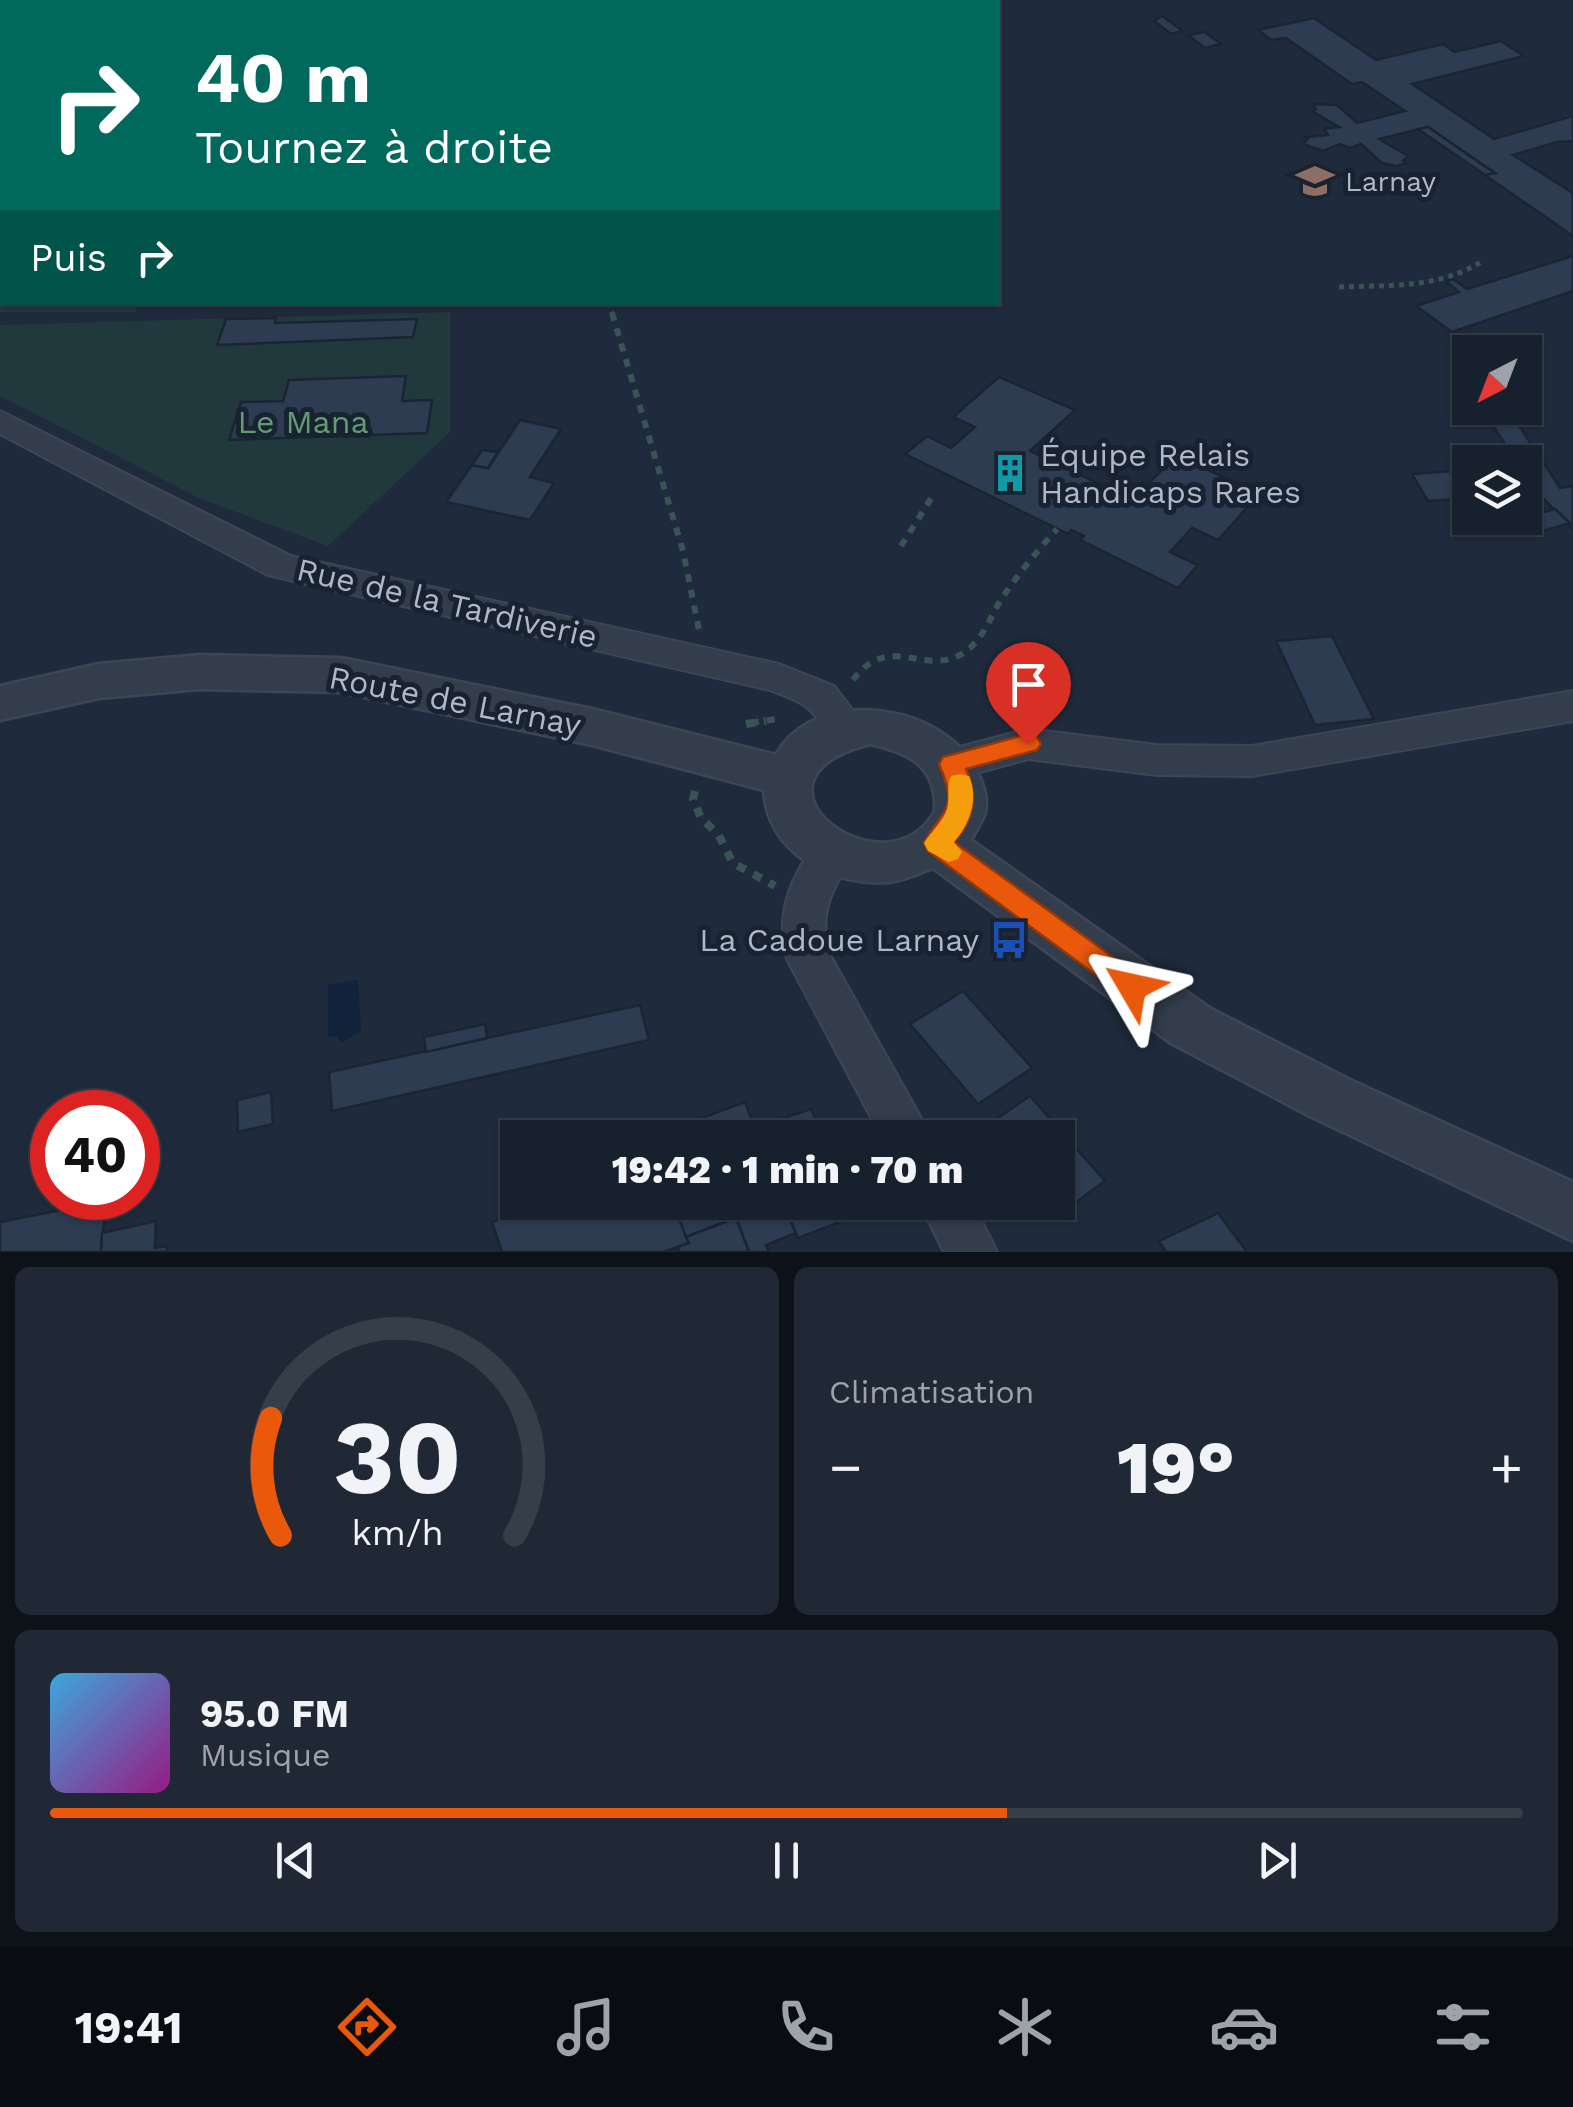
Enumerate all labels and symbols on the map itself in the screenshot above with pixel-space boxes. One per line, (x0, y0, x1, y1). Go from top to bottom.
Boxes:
school or university icon: Larnay (1294, 160, 1336, 202)
place label: Larnay (1345, 165, 1436, 198)
north arrow (1452, 335, 1542, 425)
park label: Le Mana (237, 403, 369, 441)
place label: Équipe Relais Handicaps Rares (1040, 436, 1301, 511)
building icon: Équipe Relais Handicaps Rares (989, 452, 1031, 494)
street label: Rue de la Tardiverie (293, 550, 601, 656)
pin (986, 642, 1071, 745)
street label: Route de Larnay (326, 658, 585, 744)
bus stop icon: La Cadoue Larnay (988, 919, 1030, 961)
place label: La Cadoue Larnay (699, 921, 979, 959)
position arrow (1080, 935, 1184, 1039)
speed limit sign: 40 (30, 1090, 160, 1220)

